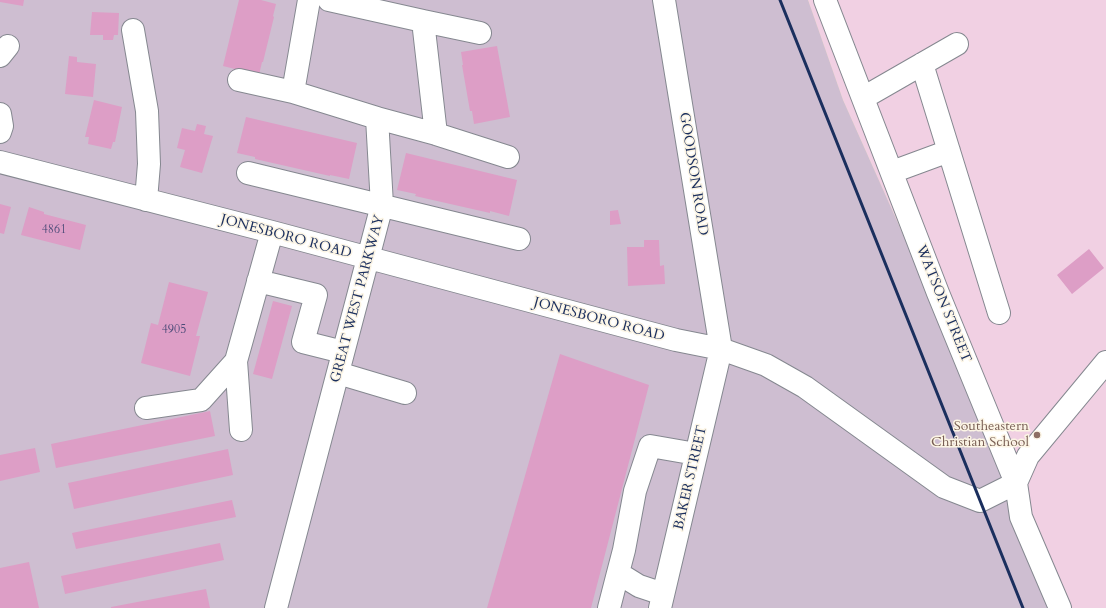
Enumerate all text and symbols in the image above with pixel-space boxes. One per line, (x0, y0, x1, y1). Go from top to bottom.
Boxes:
street label: GOODSON ROAD (675, 111, 711, 237)
street label: JONESBORO ROAD (219, 211, 353, 263)
street label: GREAT WEST PARKWAY (328, 213, 388, 385)
house number: 4861 (42, 223, 66, 237)
street label: WATSON STREET (912, 243, 974, 365)
street label: JONESBORO ROAD (532, 294, 666, 346)
house number: 4905 (162, 323, 186, 337)
place label: Southeastern Christian School (931, 419, 1029, 452)
street label: BAKER STREET (671, 424, 711, 532)
marker: Southeastern Christian School (1032, 430, 1042, 440)

